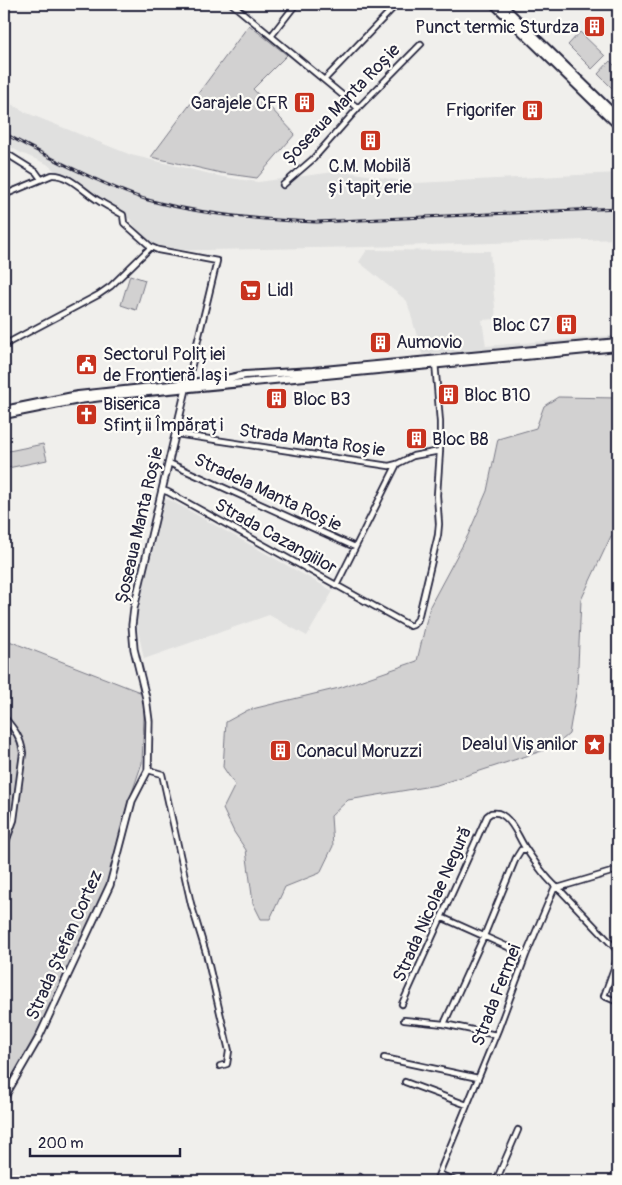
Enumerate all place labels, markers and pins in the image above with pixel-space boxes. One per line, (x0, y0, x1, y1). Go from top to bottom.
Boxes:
building icon: Punct termic Sturdza (583, 15, 607, 39)
place label: Punct termic Sturdza (415, 16, 579, 39)
building icon: Garajele CFR (292, 91, 316, 115)
place label: Garajele CFR (190, 92, 288, 115)
building icon: Frigorifer (520, 98, 544, 122)
place label: Frigorifer (446, 99, 517, 122)
building icon: C.M. Mobilă și tapițerie (358, 129, 382, 153)
place label: C.M. Mobilă și tapițerie (328, 155, 412, 199)
supermarket icon: Lidl (239, 278, 263, 302)
place label: Lidl (267, 279, 293, 302)
building icon: Bloc C7 (554, 313, 578, 337)
place label: Bloc C7 (492, 314, 550, 337)
building icon: Aumovio (368, 330, 392, 354)
place label: Aumovio (396, 331, 462, 354)
place label: Sectorul Poliției de Frontieră Iași (103, 343, 228, 387)
public building icon: Sectorul Poliției de Frontieră Iași (75, 352, 99, 376)
building icon: Bloc B10 (436, 383, 460, 407)
place label: Bloc B10 (464, 384, 531, 407)
building icon: Bloc B3 (265, 387, 289, 411)
place label: Bloc B3 (293, 388, 350, 411)
place label: Biserica Sfinții Împărați (103, 393, 223, 437)
church icon: Biserica Sfinții Împărați (75, 402, 99, 426)
building icon: Bloc B8 (404, 427, 428, 451)
place label: Bloc B8 (432, 428, 488, 451)
place icon: Dealul Vișanilor (582, 732, 606, 756)
place label: Dealul Vișanilor (462, 733, 579, 756)
building icon: Conacul Moruzzi (268, 739, 292, 763)
place label: Conacul Moruzzi (296, 740, 422, 763)

